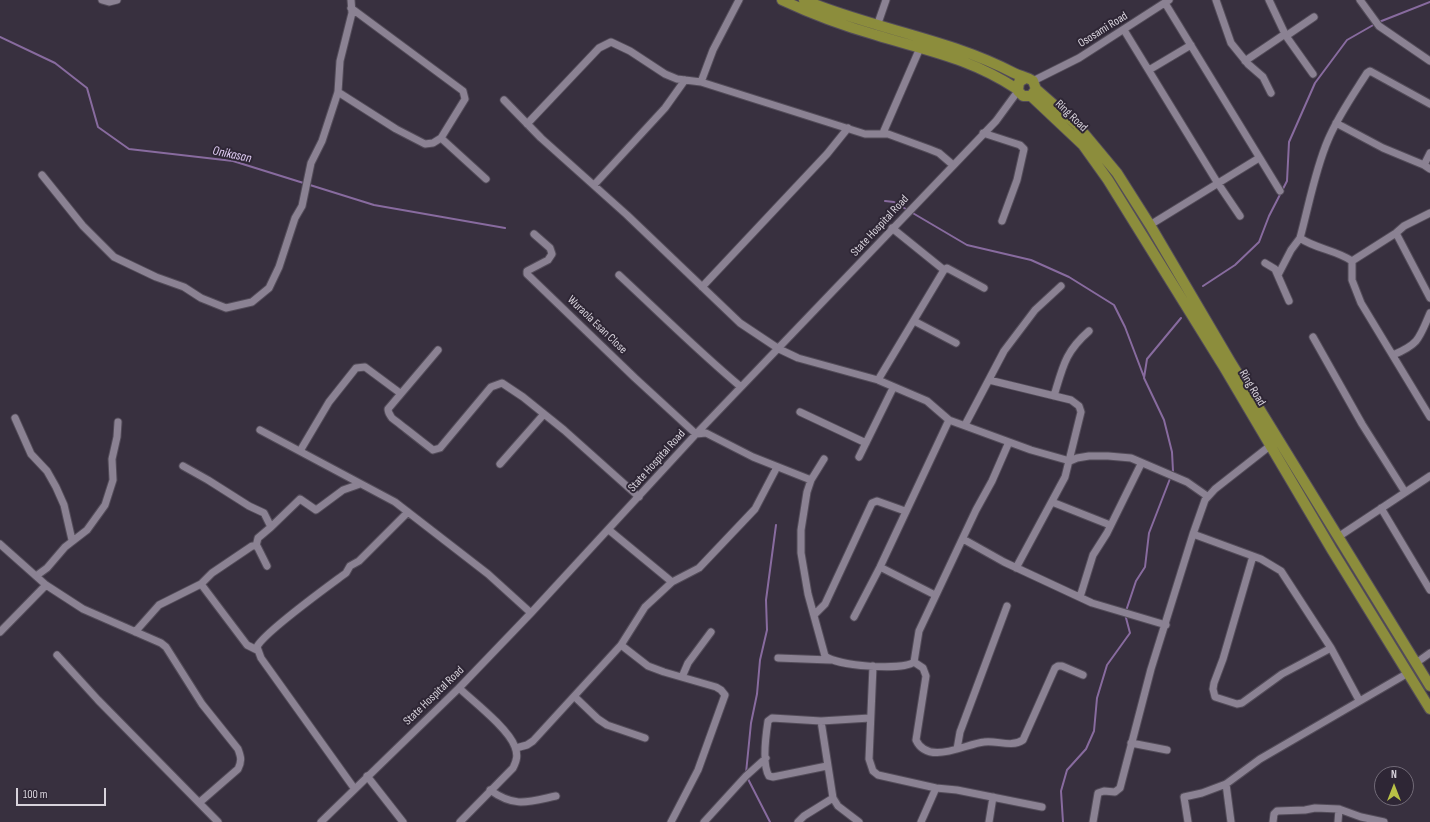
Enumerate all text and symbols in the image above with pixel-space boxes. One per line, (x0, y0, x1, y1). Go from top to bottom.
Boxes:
street label: Ososami Road (1075, 9, 1131, 51)
street label: Ring Road (1052, 97, 1090, 135)
water label: Onikasan (211, 143, 253, 167)
street label: State Hospital Road (848, 192, 912, 260)
street label: Wuraola Esan Close (564, 293, 630, 357)
street label: Ring Road (1236, 367, 1268, 409)
street label: State Hospital Road (625, 427, 689, 495)
street label: State Hospital Road (401, 664, 467, 728)
north arrow (1374, 766, 1414, 806)
text: N (1391, 768, 1397, 781)
scale bar (18, 780, 108, 806)
text: 100 m (23, 787, 48, 802)

